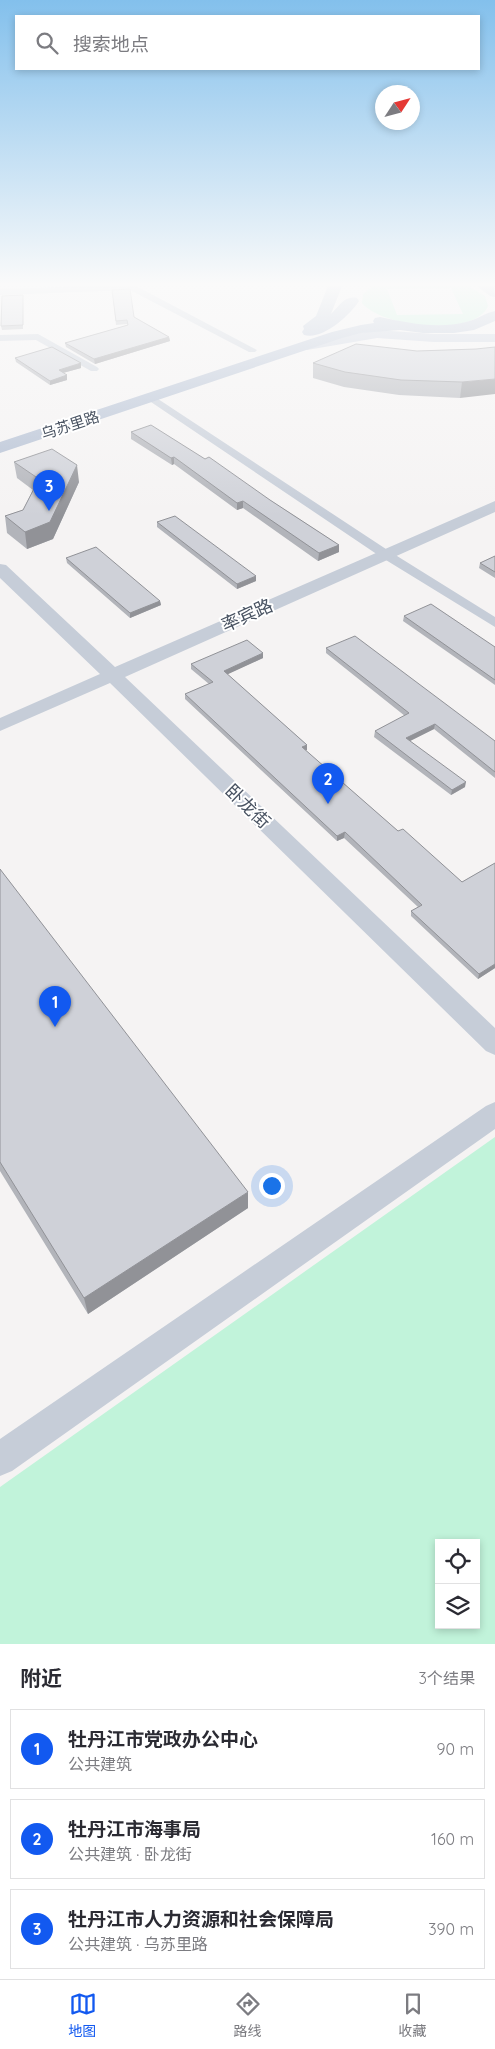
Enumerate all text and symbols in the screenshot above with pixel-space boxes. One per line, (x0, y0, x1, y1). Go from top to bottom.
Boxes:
search box (15, 15, 480, 70)
icon: search (33, 29, 61, 57)
text: 搜索地点 (73, 32, 149, 56)
north arrow (375, 85, 420, 130)
street label: 乌苏里路 (39, 407, 101, 443)
pin: 3 (33, 470, 65, 511)
street label: 率宾路 (218, 594, 276, 636)
pin: 2 (312, 763, 344, 804)
street label: 卧龙街 (221, 779, 275, 833)
pin: 1 (39, 986, 71, 1027)
your location (259, 1173, 285, 1199)
map controls (435, 1539, 480, 1629)
button: locate (435, 1539, 480, 1584)
button: layers (435, 1584, 480, 1629)
text: 附近 (20, 1665, 62, 1691)
text: 3个结果 (419, 1668, 475, 1688)
text: 牡丹江市党政办公中心 (68, 1727, 258, 1751)
text: 1 (34, 1739, 40, 1759)
text: 90 m (437, 1739, 474, 1759)
text: 公共建筑 (68, 1754, 132, 1774)
text: 牡丹江市海事局 (68, 1817, 201, 1841)
text: 2 (32, 1829, 42, 1849)
text: 160 m (431, 1829, 474, 1849)
text: 公共建筑 · 卧龙街 (68, 1844, 192, 1864)
text: 牡丹江市人力资源和社会保障局 (68, 1907, 334, 1931)
text: 3 (33, 1919, 41, 1939)
text: 390 m (428, 1919, 474, 1939)
text: 公共建筑 · 乌苏里路 (68, 1934, 208, 1954)
tab: 地图 (69, 1990, 97, 2040)
tab: 路线 (234, 1990, 262, 2040)
tab: 收藏 (399, 1990, 427, 2040)

